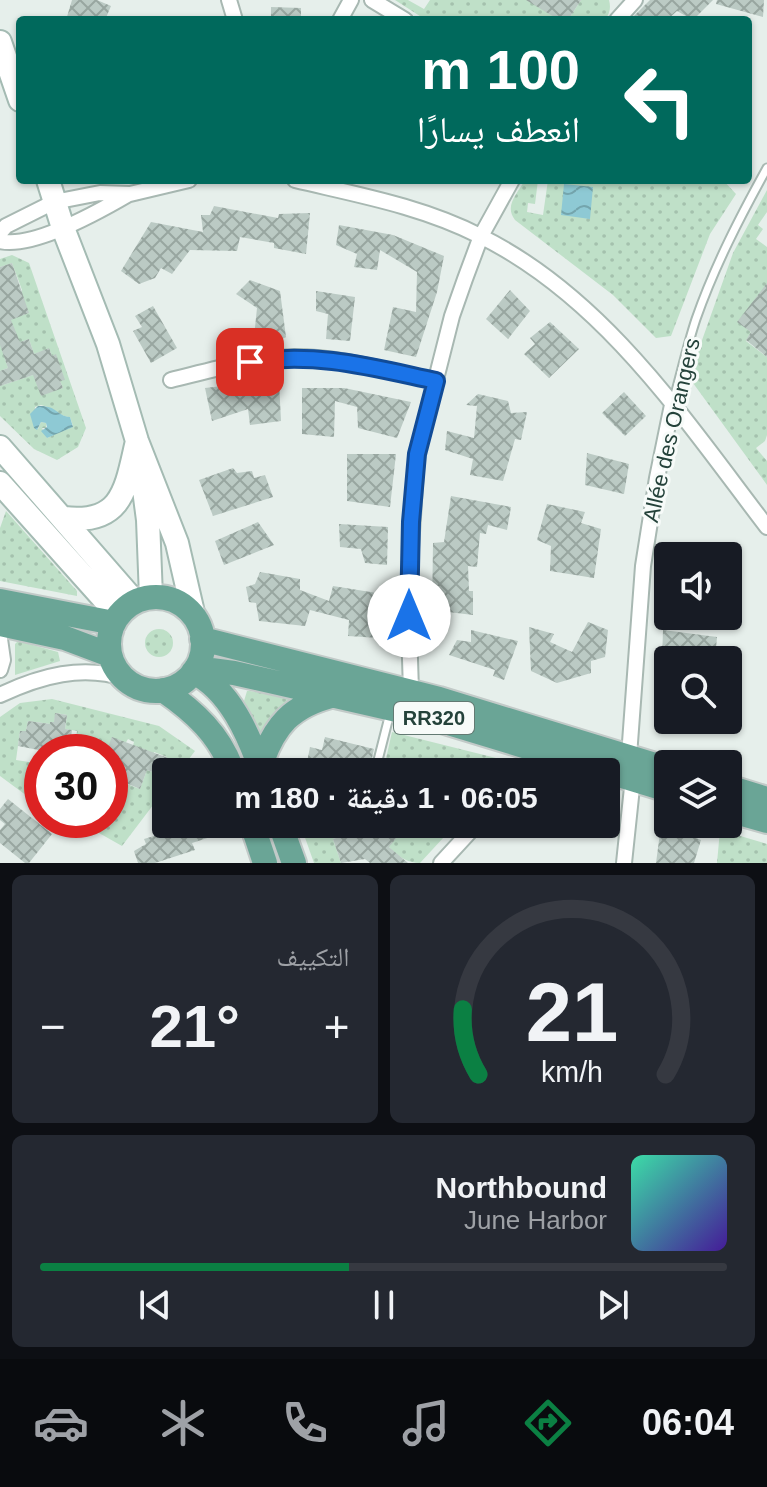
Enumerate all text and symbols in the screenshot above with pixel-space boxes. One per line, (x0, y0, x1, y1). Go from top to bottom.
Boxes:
text: 100 m (421, 38, 580, 101)
icon: left (608, 48, 712, 152)
text: انعطف يسارًا (417, 109, 580, 150)
pin (216, 328, 284, 396)
street label: Allée des Orangers (638, 336, 705, 525)
icon: arrive (228, 340, 272, 384)
map controls (654, 542, 742, 838)
button: sound (654, 542, 742, 630)
position arrow (367, 574, 451, 658)
button: search (654, 646, 742, 734)
road number: RR320 (394, 702, 474, 734)
speed limit sign: 30 (24, 734, 128, 838)
button: layers (654, 750, 742, 838)
text: 06:05 · 1 دقيقة · 180 m (234, 781, 538, 814)
text: التكييف (277, 942, 350, 972)
text: 21 (526, 966, 619, 1059)
text: 21° (149, 993, 240, 1060)
text: − (40, 1002, 66, 1051)
text: + (324, 1002, 349, 1051)
text: km/h (541, 1056, 603, 1088)
text: Northbound (435, 1171, 607, 1204)
text: June Harbor (464, 1205, 607, 1235)
icon: previous (133, 1283, 177, 1327)
icon: pause (362, 1283, 406, 1327)
icon: next (591, 1283, 635, 1327)
icon: car (33, 1395, 89, 1451)
icon: climate (155, 1395, 211, 1451)
icon: phone (277, 1395, 333, 1451)
icon: music (398, 1395, 454, 1451)
icon: directions (520, 1395, 576, 1451)
text: 06:04 (642, 1402, 734, 1443)

